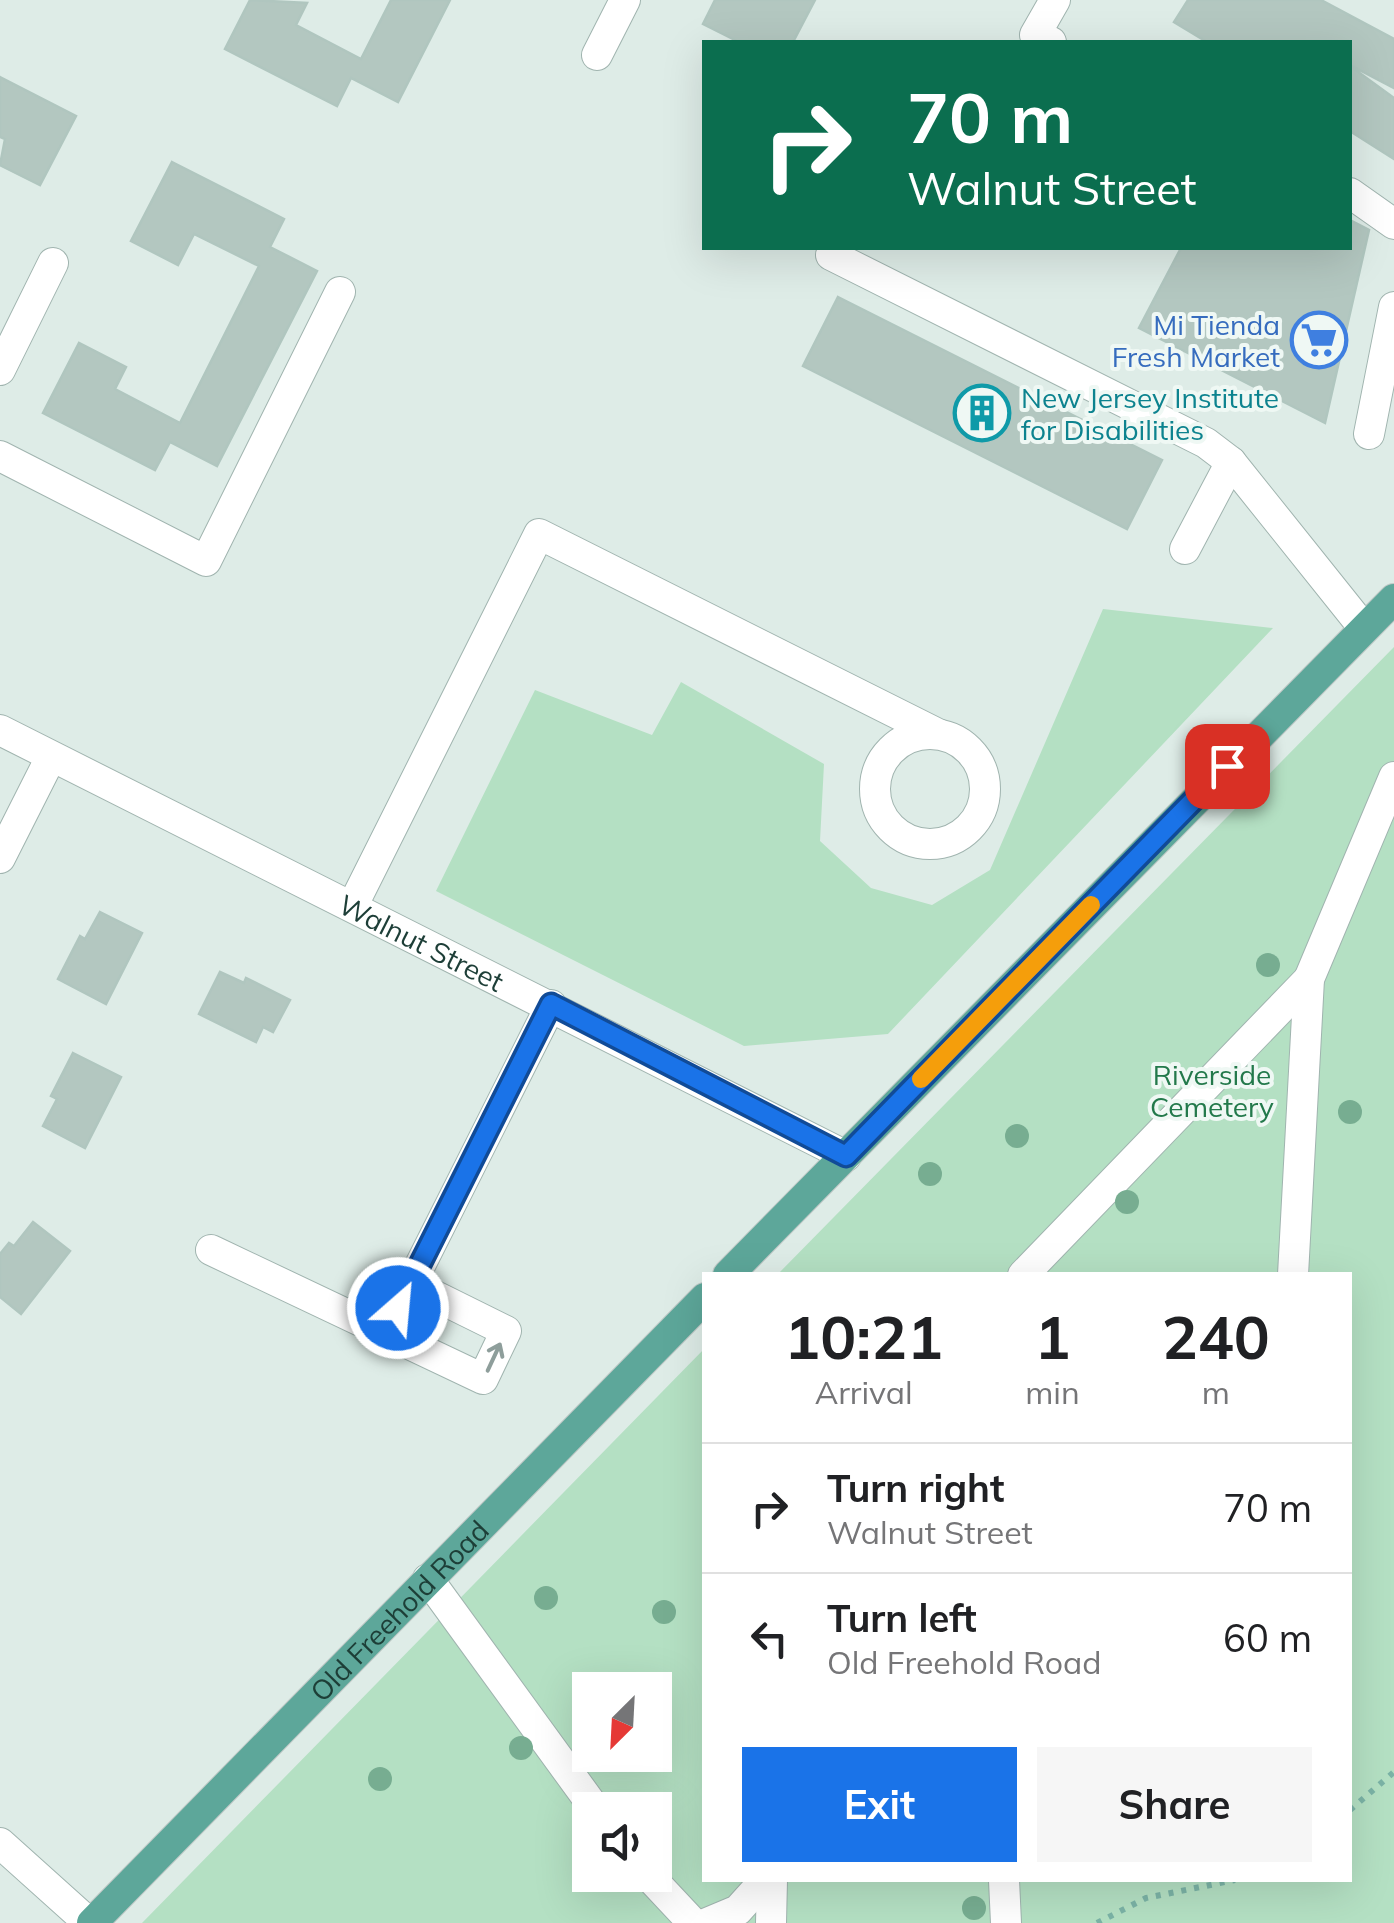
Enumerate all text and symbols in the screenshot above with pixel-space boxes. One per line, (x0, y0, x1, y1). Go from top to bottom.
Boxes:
text: 70 m (907, 73, 1073, 161)
icon: right (742, 80, 872, 210)
text: Walnut Street (907, 160, 1196, 216)
place label: Mi Tienda Fresh Market (1112, 307, 1280, 374)
supermarket icon: Mi Tienda Fresh Market (1289, 310, 1349, 370)
place label: New Jersey Institute for Disabilities (1021, 380, 1279, 447)
building icon: New Jersey Institute for Disabilities (952, 383, 1012, 443)
pin (1185, 724, 1270, 809)
icon: arrive (1200, 739, 1255, 794)
street label: Walnut Street (333, 886, 510, 999)
park label: Riverside Cemetery (1150, 1057, 1274, 1124)
position arrow (346, 1256, 450, 1360)
text: 10:21 (784, 1299, 943, 1374)
text: 1 (1034, 1299, 1070, 1374)
text: 240 (1162, 1299, 1270, 1374)
one-way arrow (485, 1343, 504, 1373)
text: Arrival (815, 1372, 913, 1412)
text: min (1025, 1372, 1080, 1412)
text: m (1202, 1372, 1230, 1412)
text: Turn right (827, 1464, 1004, 1512)
icon: right (742, 1481, 797, 1536)
text: 70 m (1223, 1484, 1312, 1532)
street label: Old Freehold Road (302, 1512, 495, 1708)
text: Walnut Street (827, 1512, 1033, 1552)
text: Turn left (827, 1594, 977, 1642)
icon: left (742, 1611, 797, 1666)
text: 60 m (1223, 1614, 1312, 1662)
text: Old Freehold Road (827, 1642, 1101, 1682)
north arrow (572, 1672, 672, 1772)
map controls (572, 1672, 672, 1892)
button: Exit (742, 1747, 1017, 1862)
button: Share (1037, 1747, 1312, 1862)
button: sound (572, 1792, 672, 1892)

